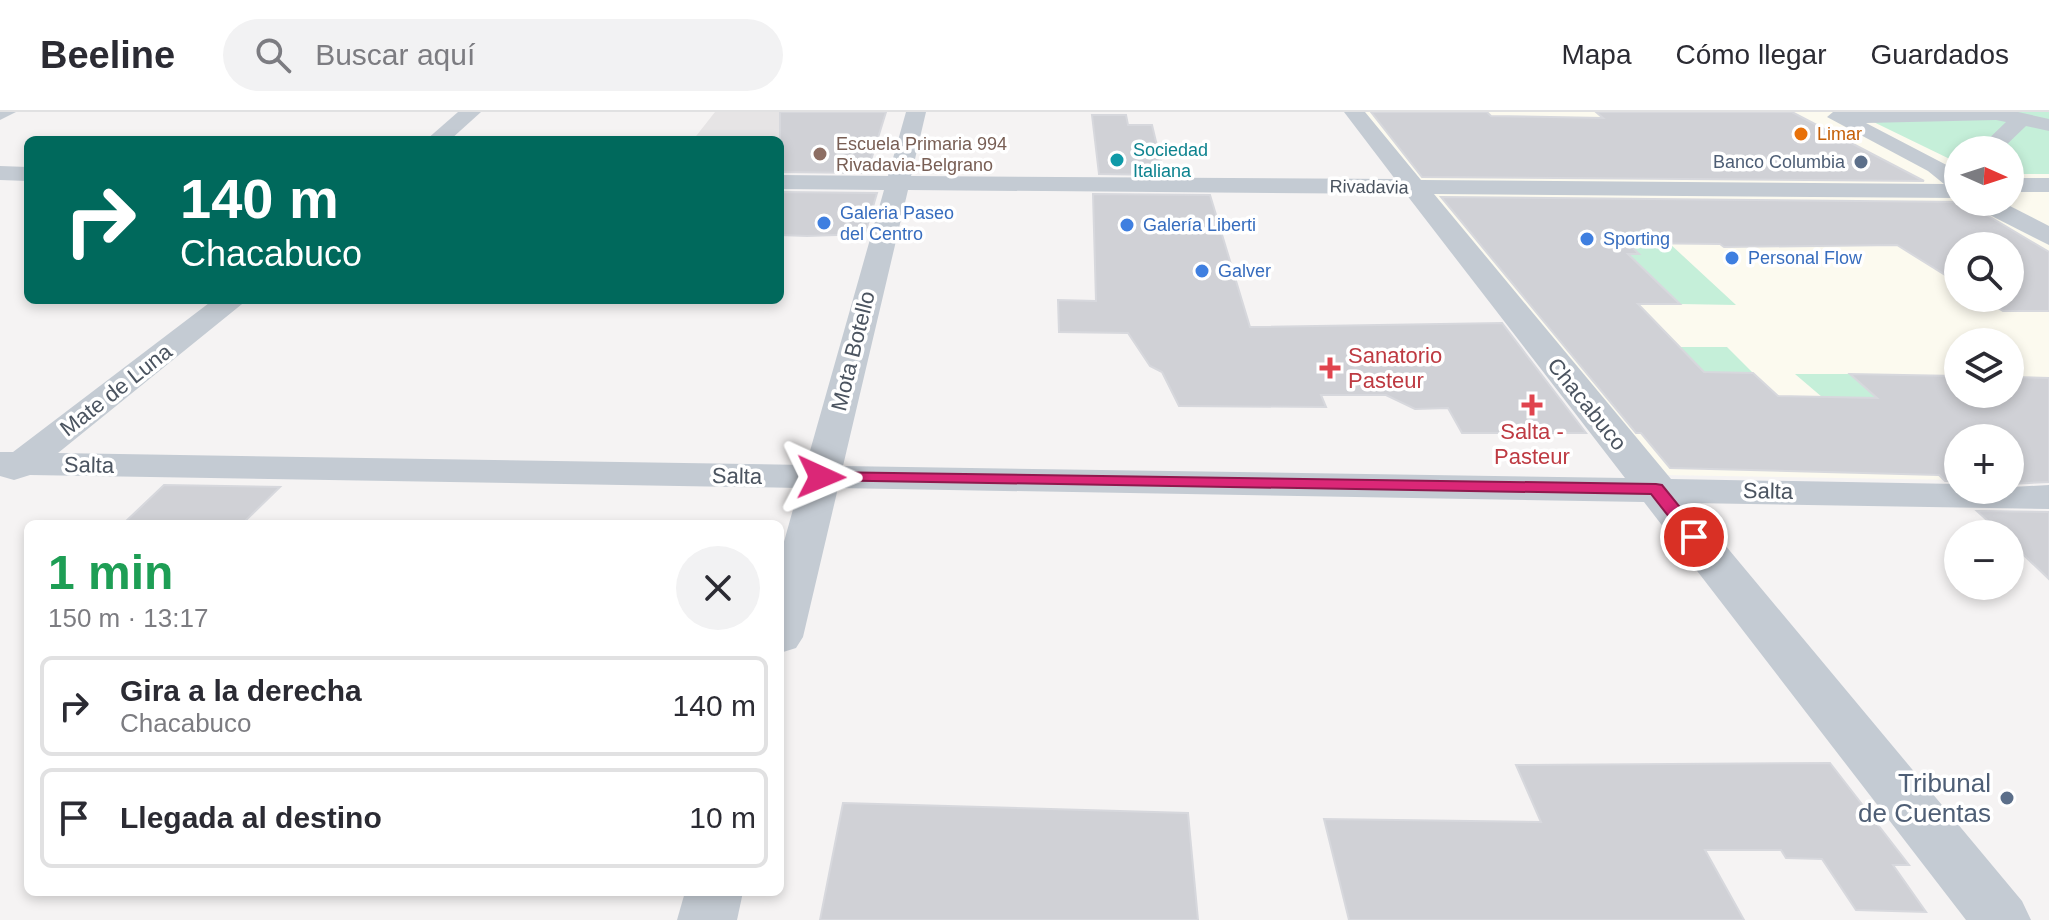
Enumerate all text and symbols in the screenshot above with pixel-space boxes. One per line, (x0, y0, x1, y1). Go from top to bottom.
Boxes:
search box (223, 19, 783, 91)
icon: search (251, 33, 295, 77)
text: Beeline (40, 34, 175, 76)
text: Buscar aquí (315, 38, 475, 71)
text: Mapa (1561, 39, 1632, 70)
text: Cómo llegar (1676, 39, 1826, 70)
text: Guardados (1870, 39, 2009, 70)
place label: Limar (1817, 124, 1862, 144)
marker: Limar (1792, 125, 1810, 143)
place label: Escuela Primaria 994 Rivadavia-Belgrano (836, 134, 1007, 175)
north arrow (1944, 136, 2024, 216)
map controls (1944, 136, 2024, 600)
place label: Sociedad Italiana (1133, 140, 1208, 181)
marker: Escuela Primaria 994 Rivadavia-Belgrano (811, 145, 829, 163)
marker: Sociedad Italiana (1108, 151, 1126, 169)
place label: Banco Columbia (1713, 152, 1846, 172)
marker: Banco Columbia (1852, 153, 1870, 171)
text: 140 m (180, 167, 339, 230)
icon: right (48, 168, 152, 272)
street label: Rivadavia (1329, 176, 1410, 198)
place label: Galeria Paseo del Centro (840, 203, 954, 244)
marker: Galeria Paseo del Centro (815, 214, 833, 232)
place label: Galería Liberti (1143, 215, 1256, 235)
marker: Galería Liberti (1118, 216, 1136, 234)
place label: Sporting (1603, 229, 1670, 249)
marker: Sporting (1578, 230, 1596, 248)
button: search (1944, 232, 2024, 312)
text: Chacabuco (180, 233, 362, 274)
place label: Personal Flow (1748, 248, 1863, 268)
marker: Personal Flow (1723, 249, 1741, 267)
place label: Galver (1218, 261, 1271, 281)
marker: Galver (1193, 262, 1211, 280)
street label: Mota Botello (826, 289, 880, 413)
button: layers (1944, 328, 2024, 408)
street label: Mate de Luna (55, 338, 177, 441)
place label: Sanatorio Pasteur (1348, 343, 1442, 393)
street label: Chacabuco (1542, 353, 1632, 455)
marker: Sanatorio Pasteur (1319, 357, 1341, 379)
marker: Salta - Pasteur (1523, 396, 1541, 414)
place label: Salta - Pasteur (1494, 419, 1570, 469)
button: + (1944, 424, 2024, 504)
position arrow (779, 435, 863, 519)
street label: Salta (64, 452, 115, 478)
street label: Salta (712, 463, 763, 489)
street label: Salta (1743, 478, 1794, 504)
pin (1660, 503, 1728, 571)
icon: arrive (1672, 515, 1716, 559)
button: − (1944, 520, 2024, 600)
text: 1 min (48, 546, 173, 599)
button: close (676, 546, 760, 630)
text: 150 m · 13:17 (48, 603, 208, 633)
text: Gira a la derecha (120, 674, 362, 707)
icon: right (52, 684, 96, 728)
text: 140 m (673, 689, 756, 722)
text: Chacabuco (120, 708, 252, 738)
place label: Tribunal de Cuentas (1858, 768, 1991, 828)
marker: Tribunal de Cuentas (1998, 789, 2016, 807)
icon: arrive (52, 796, 96, 840)
text: Llegada al destino (120, 801, 382, 834)
text: 10 m (689, 801, 756, 834)

